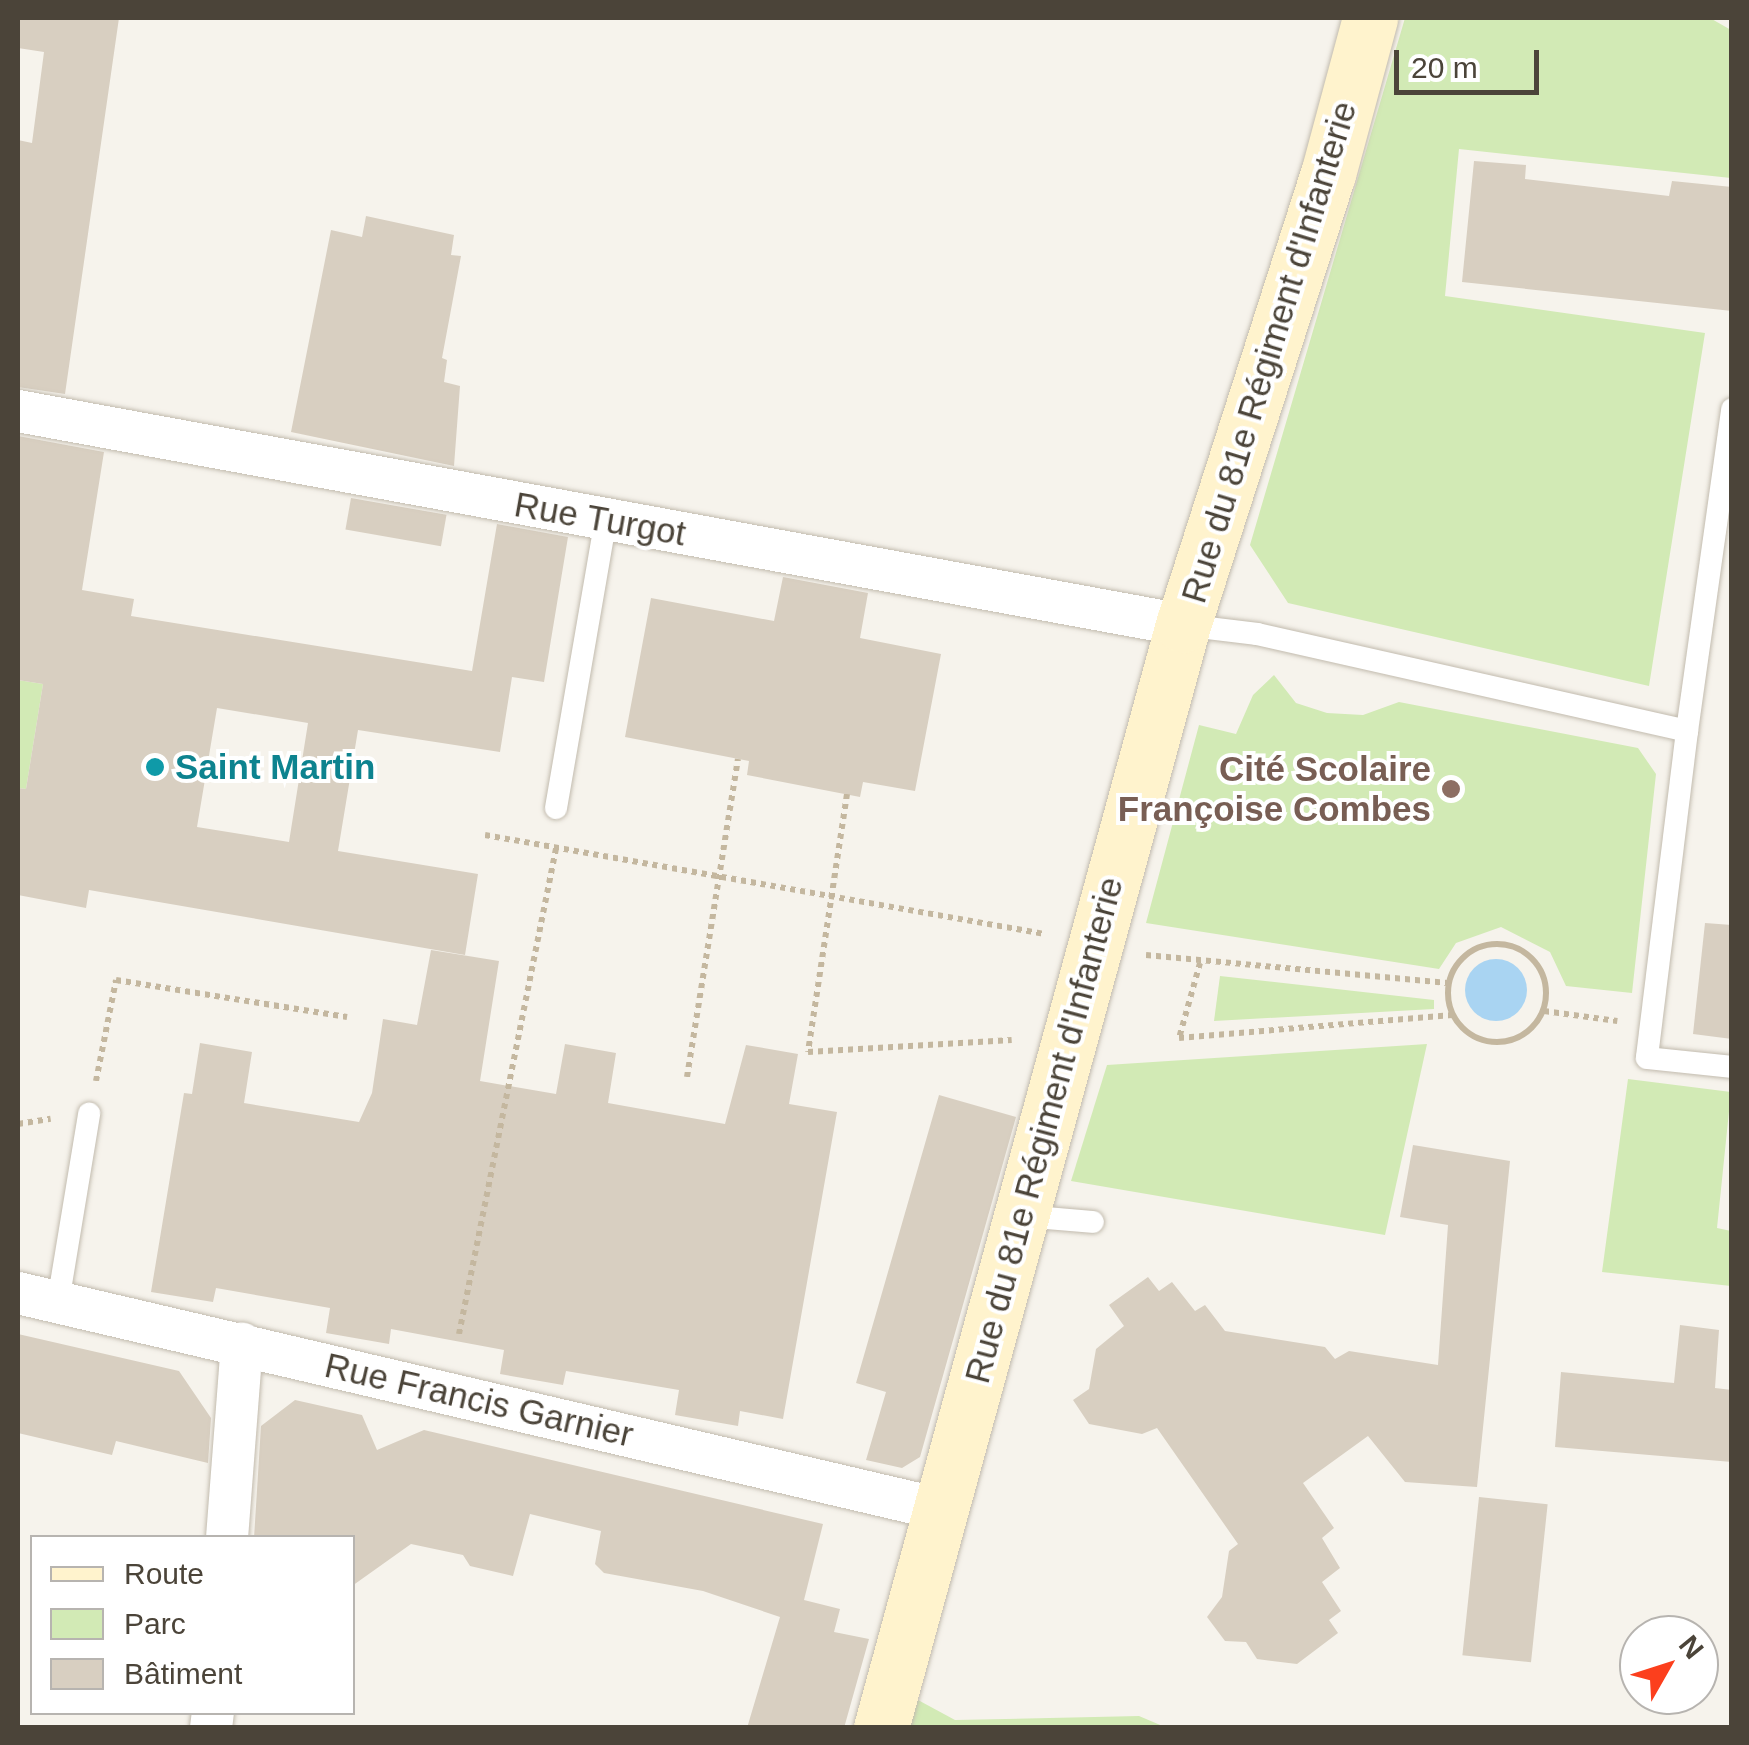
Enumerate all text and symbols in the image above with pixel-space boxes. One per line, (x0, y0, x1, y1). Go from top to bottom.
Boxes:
scale bar (1399, 30, 1544, 92)
text: 20 m (1411, 51, 1478, 84)
street label: Rue du 81e Régiment d'Infanterie (1173, 96, 1365, 608)
street label: Rue Turgot (511, 483, 689, 555)
place label: Saint Martin (175, 746, 375, 788)
place label: Cité Scolaire Françoise Combes (1118, 748, 1431, 830)
marker: Saint Martin (144, 756, 166, 778)
marker: Cité Scolaire Françoise Combes (1440, 778, 1462, 800)
street label: Rue du 81e Régiment d'Infanterie (956, 872, 1132, 1388)
street label: Rue Francis Garnier (321, 1344, 637, 1456)
legend (30, 1535, 355, 1715)
text: Route (124, 1557, 204, 1590)
text: Parc (124, 1607, 186, 1640)
north arrow (1619, 1615, 1719, 1715)
text: N (1673, 1629, 1710, 1665)
text: Bâtiment (124, 1657, 242, 1690)

